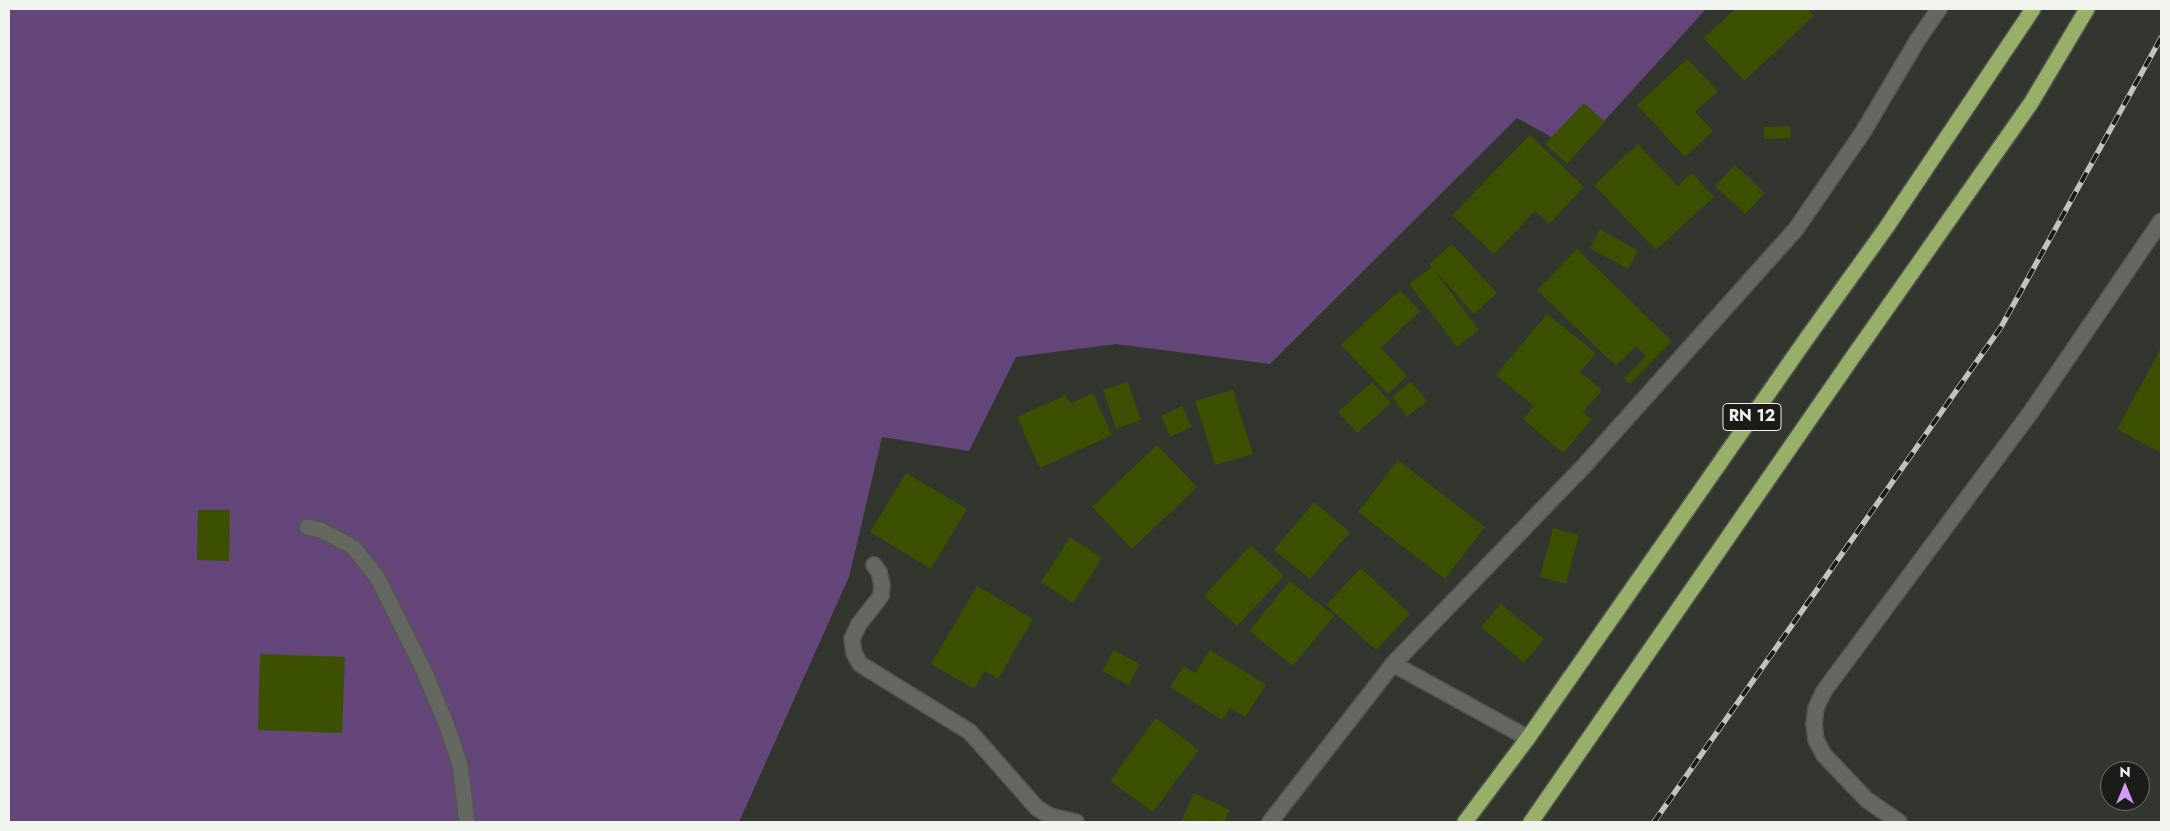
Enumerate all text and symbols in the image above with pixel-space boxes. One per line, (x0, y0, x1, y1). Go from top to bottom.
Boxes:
road number: RN 12 (1723, 404, 1781, 431)
north arrow (2100, 761, 2150, 811)
text: N (2119, 762, 2131, 782)

